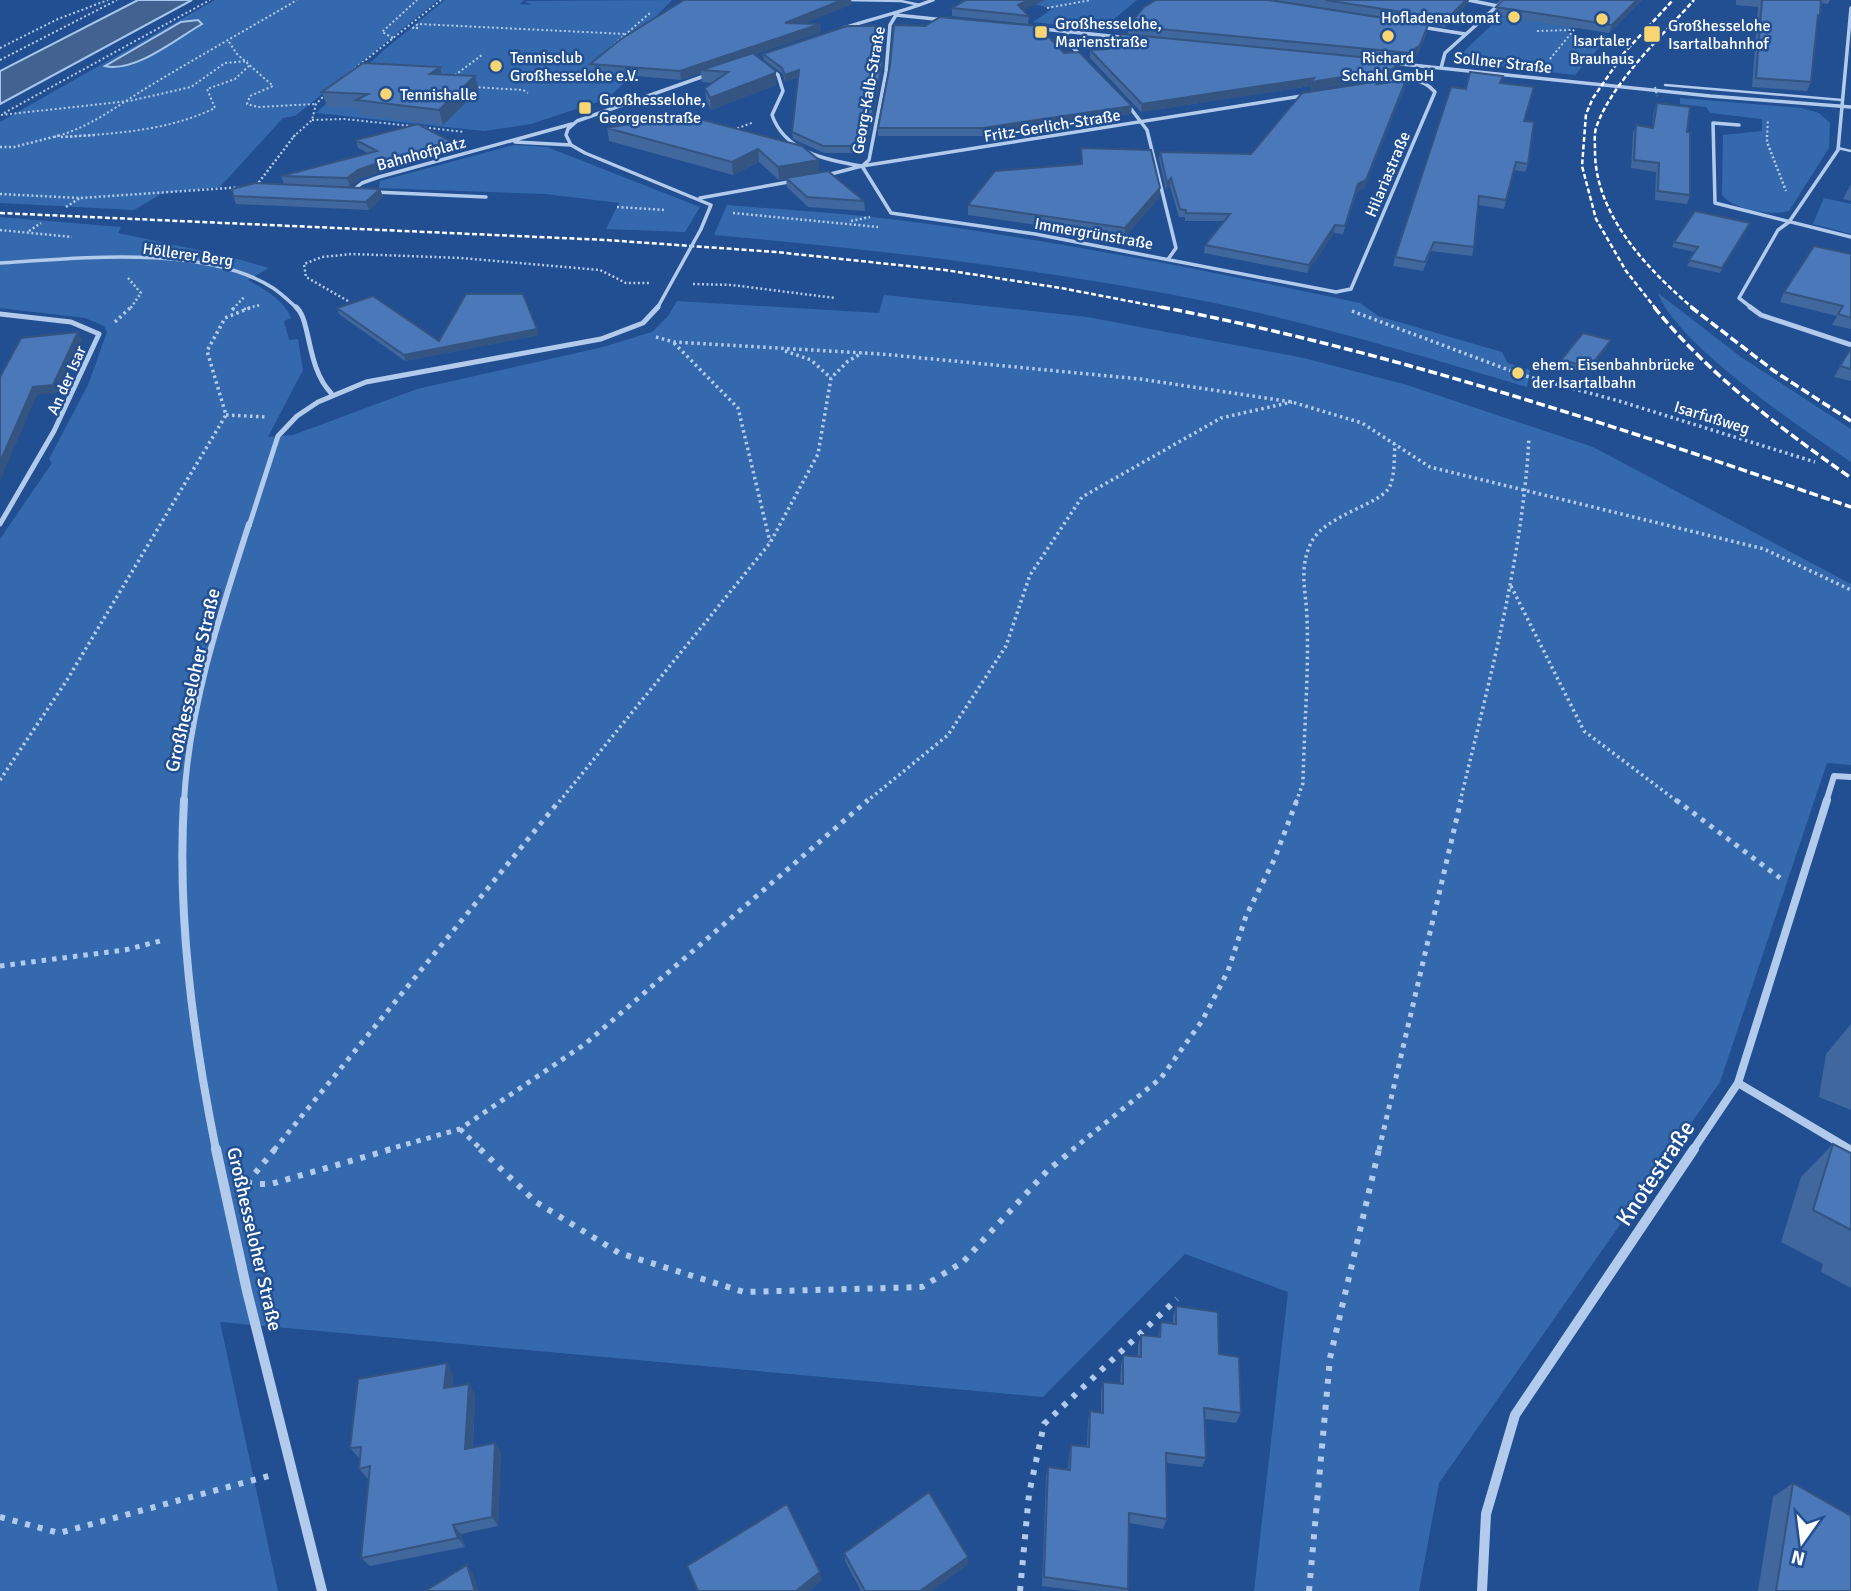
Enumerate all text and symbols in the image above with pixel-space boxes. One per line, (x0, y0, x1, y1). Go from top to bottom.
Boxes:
place label: Hofladenautomat (1381, 8, 1500, 28)
marker: Hofladenautomat (1506, 9, 1522, 25)
marker: Isartaler Brauhaus (1594, 11, 1610, 27)
place label: Großhesselohe, Marienstraße (1055, 14, 1162, 52)
place label: Großhesselohe Isartalbahnhof (1668, 16, 1770, 54)
marker: Großhesselohe, Marienstraße (1033, 24, 1049, 40)
marker: Großhesselohe Isartalbahnhof (1642, 24, 1662, 44)
street label: Georg-Kalb-Straße (848, 25, 890, 156)
marker: Richard Schahl GmbH (1380, 28, 1396, 44)
place label: Isartaler Brauhaus (1570, 31, 1634, 69)
place label: Tennisclub Großhesselohe e.V. (510, 48, 639, 86)
place label: Richard Schahl GmbH (1342, 48, 1434, 86)
street label: Sollner Straße (1453, 48, 1553, 78)
marker: Tennisclub Großhesselohe e.V. (488, 58, 504, 74)
place label: Tennishalle (400, 85, 477, 105)
marker: Tennishalle (378, 86, 394, 102)
place label: Großhesselohe, Georgenstraße (599, 90, 706, 128)
marker: Großhesselohe, Georgenstraße (577, 100, 593, 116)
street label: Fritz-Gerlich-Straße (982, 105, 1122, 147)
street label: Hilariastraße (1361, 129, 1415, 220)
street label: Bahnhofplatz (374, 132, 468, 175)
street label: Immergrünstraße (1033, 214, 1155, 254)
street label: Höllerer Berg (141, 239, 234, 271)
street label: An der Isar (43, 343, 91, 418)
place label: ehem. Eisenbahnbrücke der Isartalbahn (1532, 355, 1695, 393)
marker: ehem. Eisenbahnbrücke der Isartalbahn (1510, 365, 1526, 381)
street label: Isarfußweg (1671, 397, 1752, 439)
street label: Großhesseloher Straße (160, 586, 226, 774)
street label: Knotestraße (1609, 1115, 1701, 1232)
street label: Großhesseloher Straße (221, 1145, 287, 1333)
north arrow (1767, 1507, 1837, 1577)
text: N (1789, 1544, 1807, 1571)

